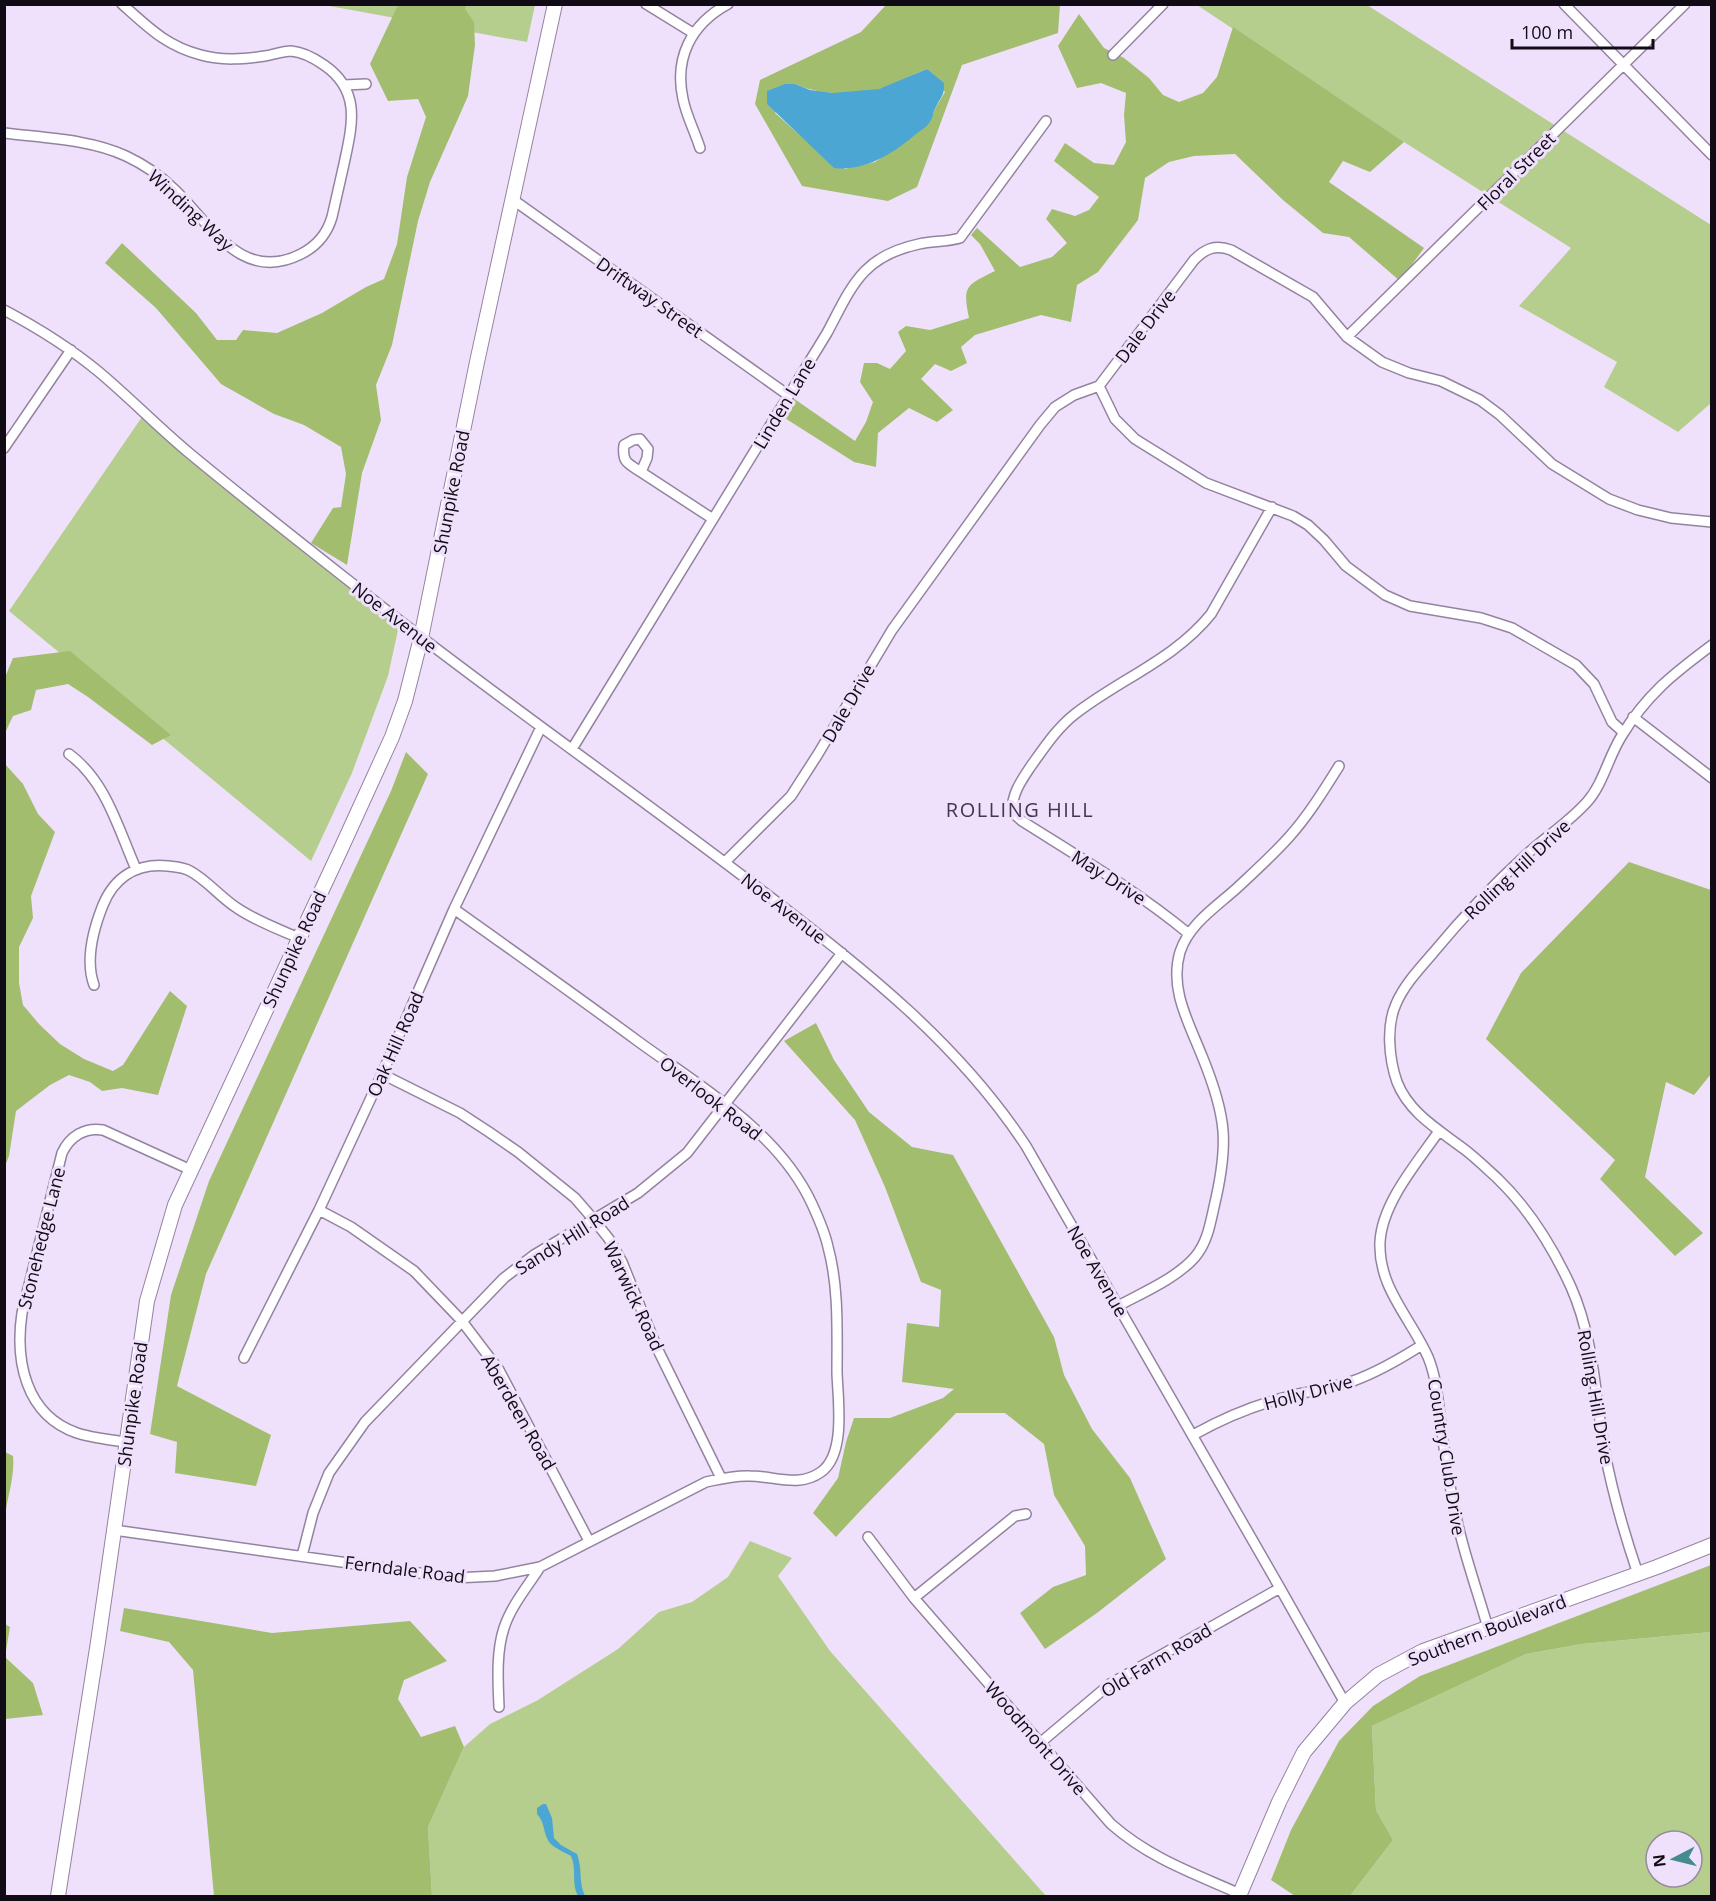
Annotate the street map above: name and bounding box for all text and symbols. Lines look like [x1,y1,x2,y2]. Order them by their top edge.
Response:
scale bar [1512,12,1653,50]
text: 100 m [1521,20,1573,44]
street label: Floral Street [1472,127,1560,215]
street label: Winding Way [143,164,240,257]
street label: Driftway Street [592,251,708,343]
street label: Dale Drive [1109,284,1181,368]
street label: Linden Lane [747,353,821,453]
street label: Shunpike Road [427,428,475,556]
street label: Noe Avenue [347,576,443,658]
street label: Dale Drive [816,660,880,746]
district label: ROLLING HILL [946,796,1094,823]
street label: Rolling Hill Drive [1459,814,1575,924]
street label: May Drive [1067,844,1151,910]
street label: Noe Avenue [736,867,832,949]
street label: Shunpike Road [257,887,331,1011]
street label: Oak Hill Road [361,988,429,1100]
street label: Overlook Road [655,1050,767,1146]
street label: Stonehedge Lane [12,1164,70,1312]
street label: Sandy Hill Road [510,1190,634,1280]
street label: Noe Avenue [1062,1221,1134,1321]
street label: Warwick Road [598,1237,670,1355]
street label: Rolling Hill Drive [1572,1328,1620,1466]
street label: Shunpike Road [111,1340,153,1468]
street label: Aberdeen Road [476,1350,562,1474]
street label: Holly Drive [1261,1369,1355,1415]
street label: Country Club Drive [1423,1377,1471,1537]
street label: Ferndale Road [343,1550,467,1588]
street label: Southern Boulevard [1404,1589,1570,1671]
street label: Old Farm Road [1096,1617,1216,1703]
street label: Woodmont Drive [980,1676,1092,1800]
north arrow [1644,1829,1704,1889]
text: N [1647,1853,1671,1869]

